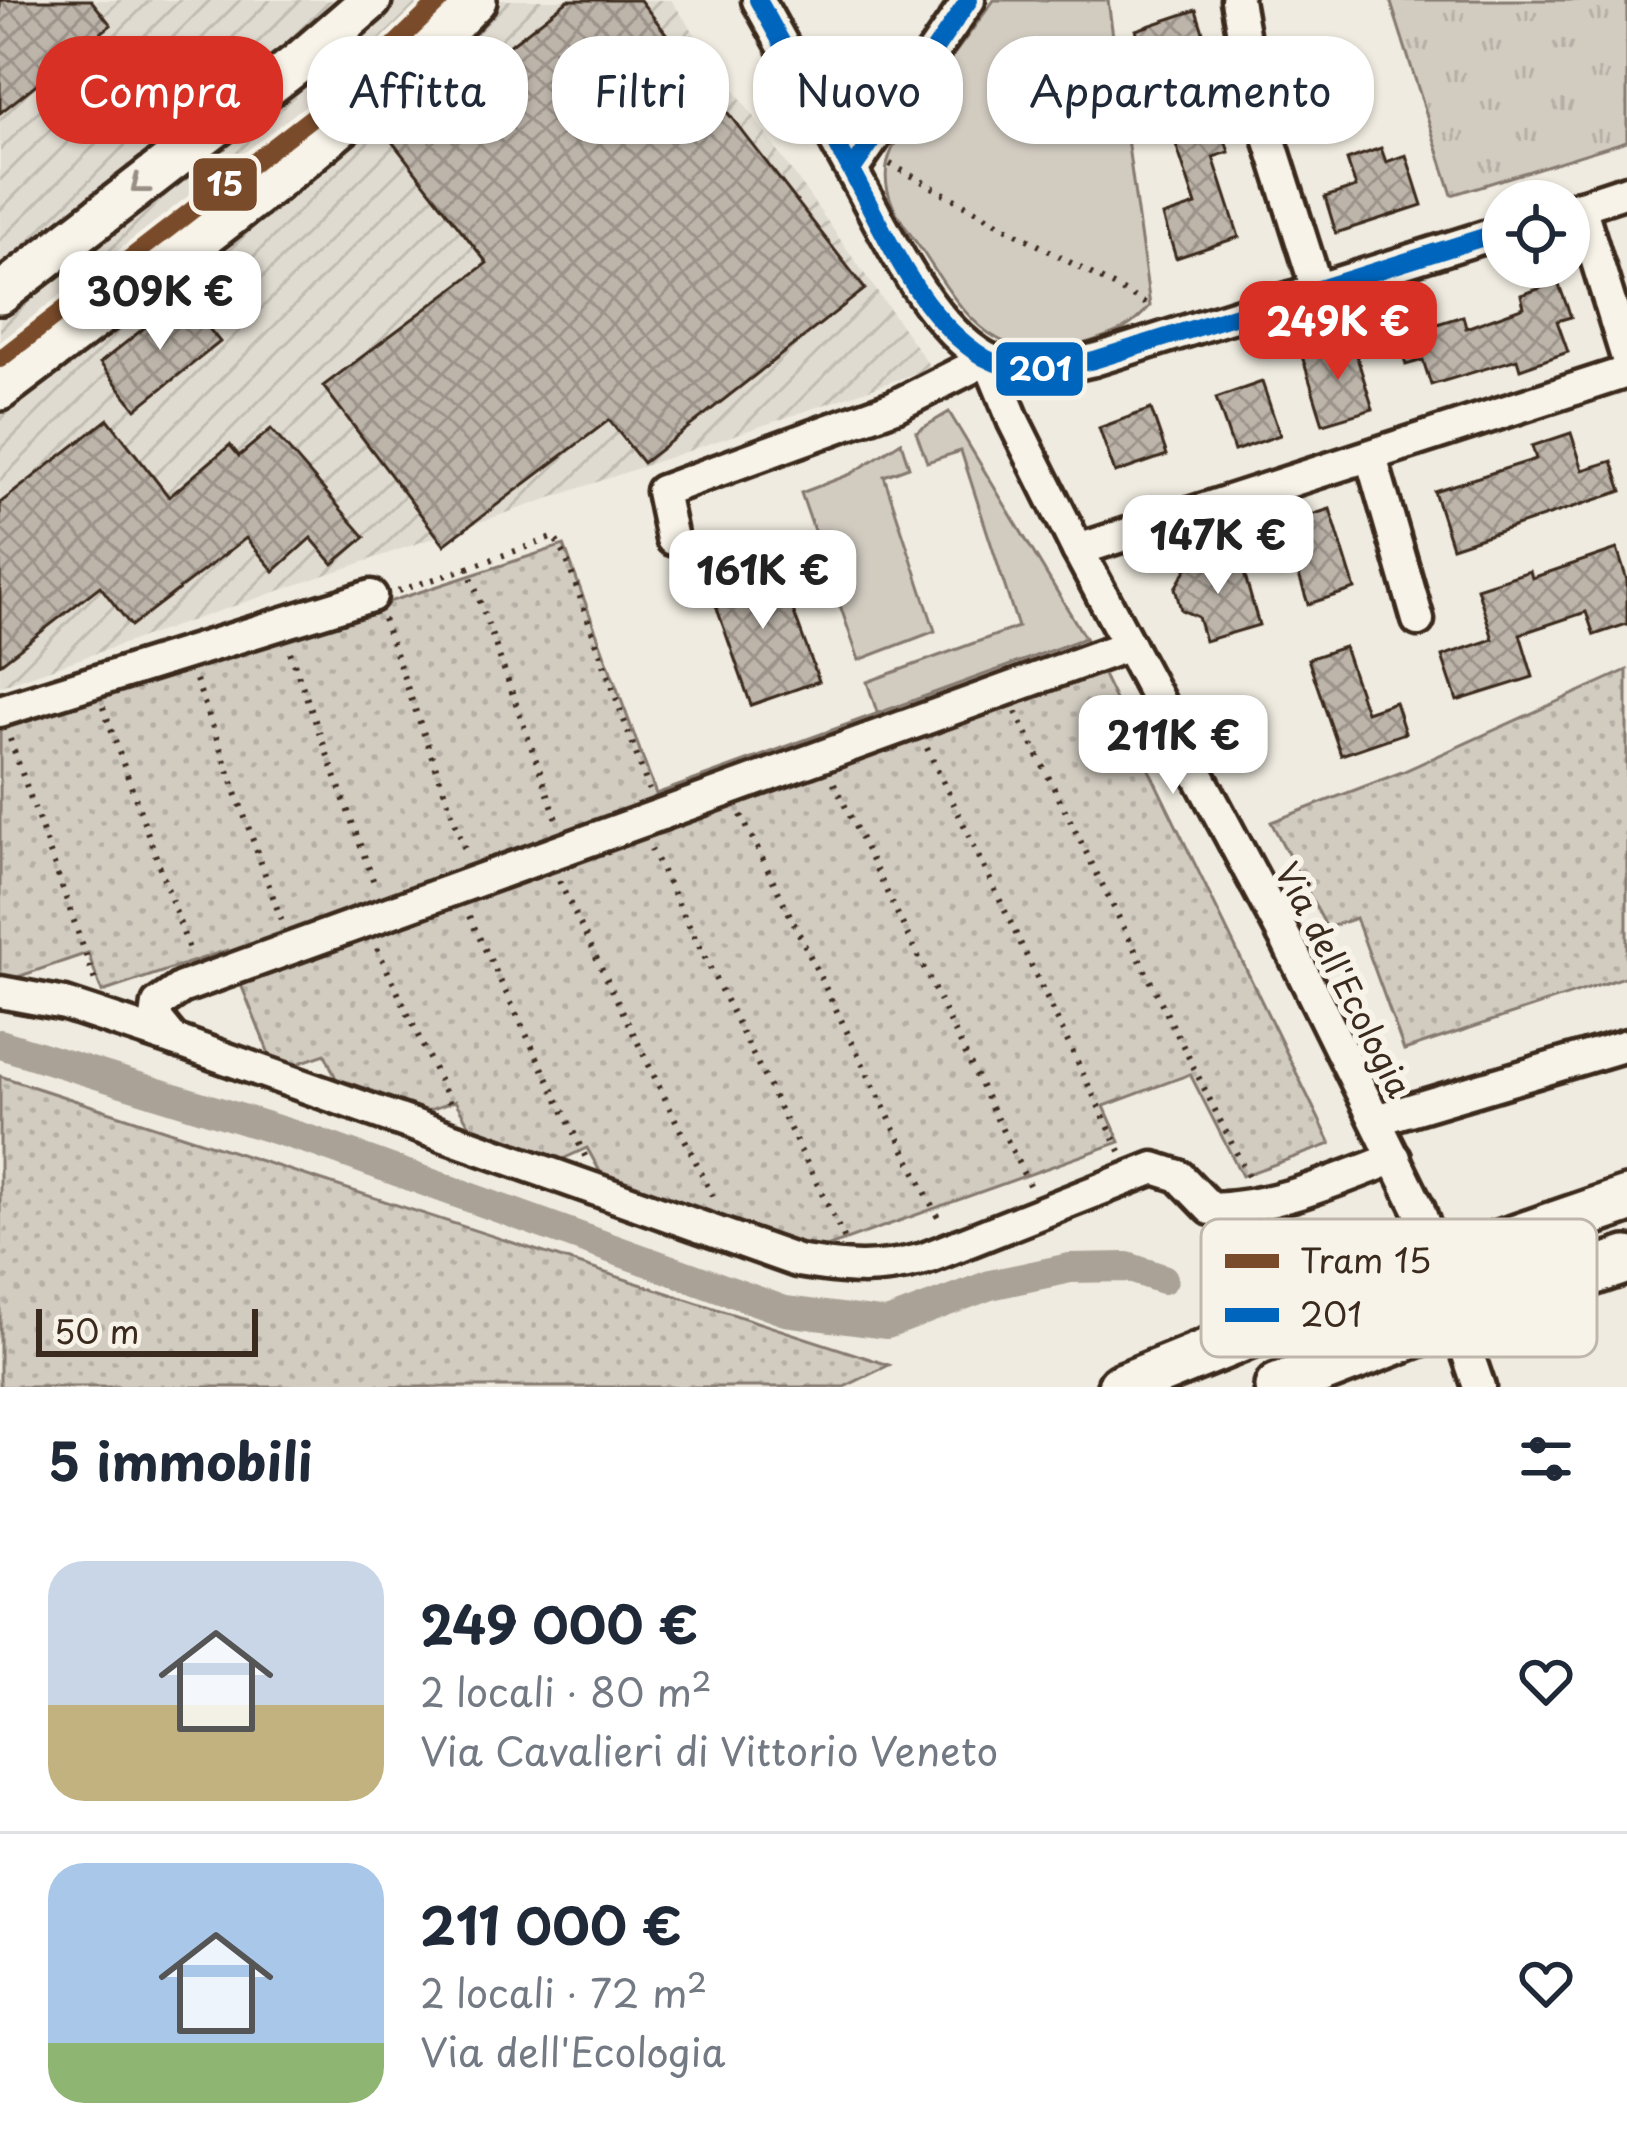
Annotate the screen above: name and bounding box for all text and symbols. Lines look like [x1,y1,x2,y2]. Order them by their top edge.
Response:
chip: Compra [36,36,283,144]
chip: Affitta [307,36,528,144]
chip: Filtri [552,36,729,144]
chip: Nuovo [753,36,963,144]
chip: Appartamento [987,36,1374,144]
line badge: 15 [191,156,259,213]
text: 15 [207,157,243,207]
one-way arrow [130,172,152,193]
map controls [1482,180,1590,288]
button: locate [1482,180,1590,288]
pin: 309K € [62,251,258,353]
text: 309K € [86,260,234,319]
pin: 249K € [1240,281,1436,383]
text: 249K € [1266,290,1410,349]
line badge: 201 [994,340,1085,398]
text: 201 [1008,342,1072,392]
pin: 147K € [1120,495,1316,597]
text: 147K € [1150,504,1286,563]
pin: 161K € [665,530,861,632]
text: 161K € [696,539,830,598]
pin: 211K € [1075,695,1271,797]
text: 211K € [1106,704,1240,763]
street label: Via dell'Ecologia [1264,853,1426,1106]
legend [1201,1219,1597,1357]
text: Tram 15 [1300,1234,1431,1284]
text: 201 [1300,1288,1362,1338]
scale bar [36,1303,258,1356]
text: 50 m [54,1305,140,1355]
text: 5 immobili [48,1421,312,1498]
icon: filters [1513,1426,1579,1492]
text: 249 000 € [420,1584,698,1661]
icon: home [144,1609,288,1753]
icon: heart [1513,1648,1579,1714]
text: 2 locali · 80 m² [420,1661,712,1720]
text: Via Cavalieri di Vittorio Veneto [420,1720,998,1779]
text: 211 000 € [420,1885,682,1962]
icon: home [144,1911,288,2055]
icon: heart [1513,1950,1579,2016]
text: 2 locali · 72 m² [420,1962,707,2021]
text: Via dell'Ecologia [420,2021,725,2080]

